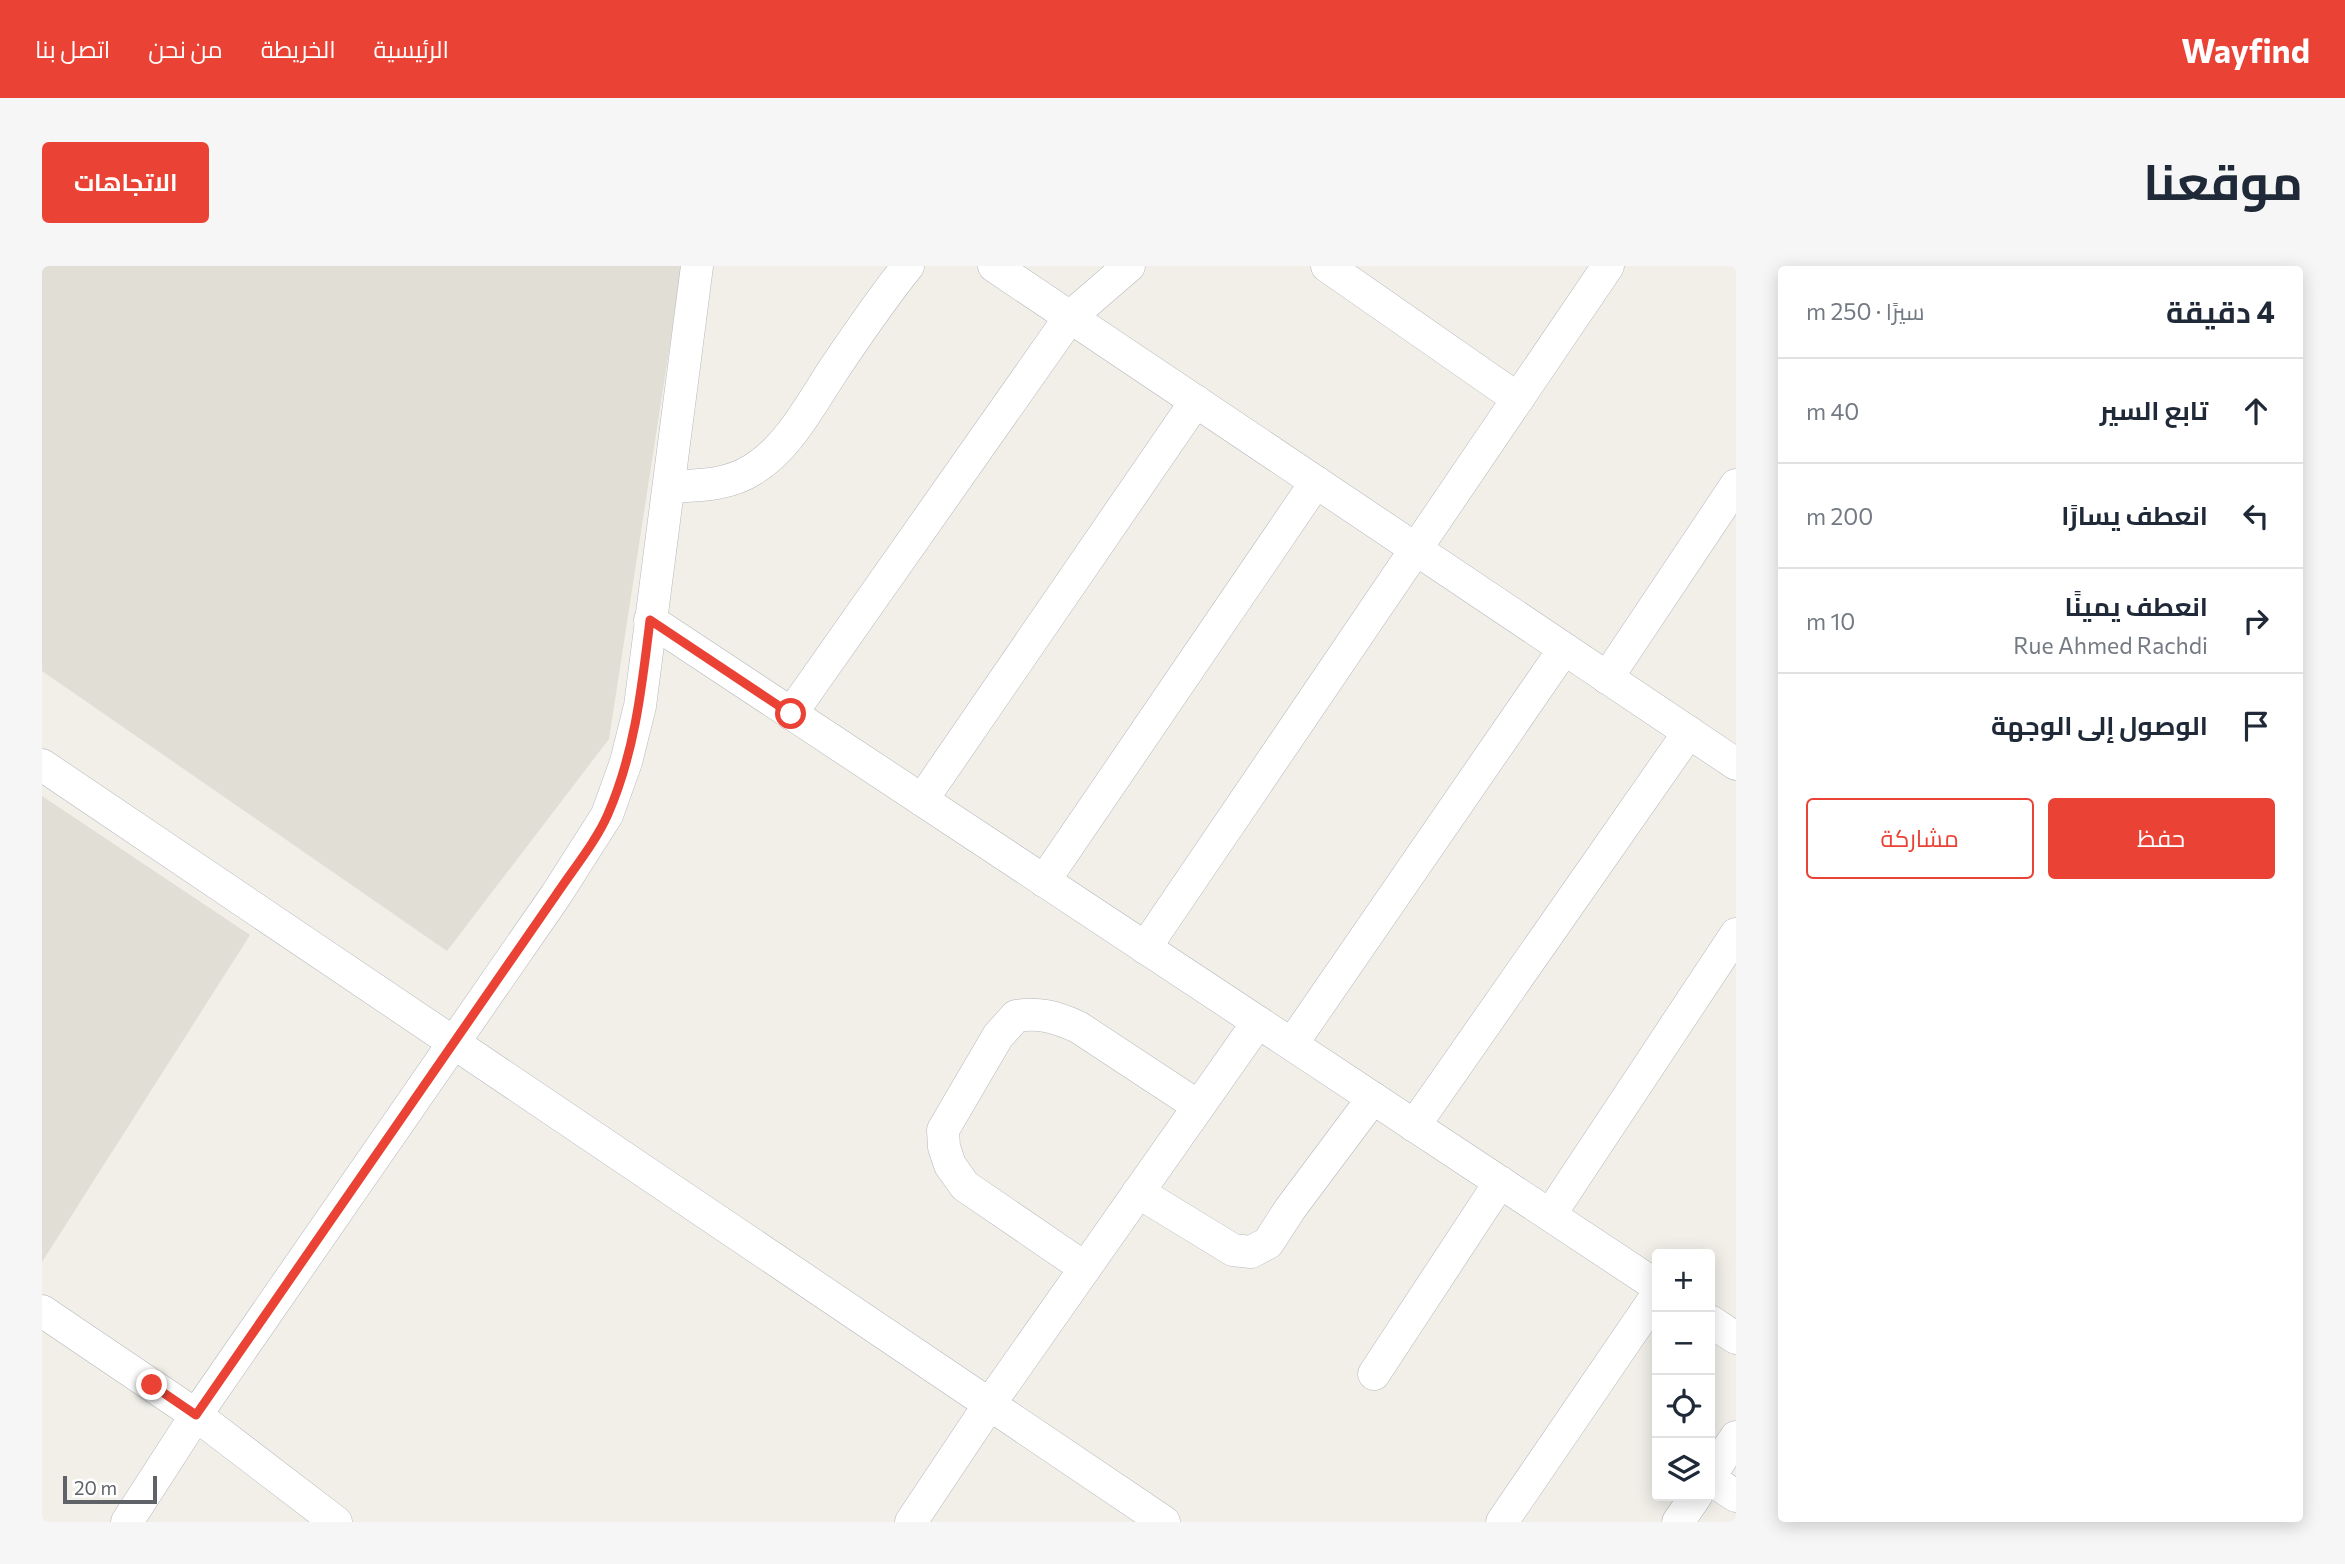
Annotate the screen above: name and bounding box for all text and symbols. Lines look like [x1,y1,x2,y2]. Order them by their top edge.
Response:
text: Wayfind [2181,29,2310,70]
text: اتصل بنا [35,34,110,63]
text: من نحن [148,34,223,63]
text: الخريطة [261,34,336,63]
text: الرئيسية [374,34,449,63]
button: الاتجاهات [42,142,209,223]
text: موقعنا [2143,150,2303,210]
text: 4 دقيقة [2166,292,2275,329]
text: سيرًا · 250 m [1806,297,1925,325]
icon: ahead [2237,392,2275,430]
text: تابع السير [2100,394,2208,425]
text: 40 m [1806,397,1859,425]
icon: left [2237,497,2275,535]
text: انعطف يسارًا [2061,499,2208,530]
text: 200 m [1806,502,1873,530]
text: انعطف يمينًا [2064,590,2208,621]
icon: right [2237,602,2275,640]
text: 10 m [1806,607,1855,635]
text: Rue Ahmed Rachdi [2013,631,2208,659]
route start [775,698,806,729]
icon: arrive [2237,707,2275,745]
text: الوصول إلى الوجهة [1991,709,2208,740]
button: مشاركة [1806,798,2034,879]
button: حفظ [2048,798,2275,879]
map controls [1652,1249,1715,1501]
button: + [1652,1249,1715,1312]
button: − [1652,1312,1715,1375]
route end [136,1369,167,1400]
button: locate [1652,1375,1715,1438]
button: layers [1652,1438,1715,1501]
scale bar [63,1473,158,1505]
text: 20 m [74,1476,117,1499]

